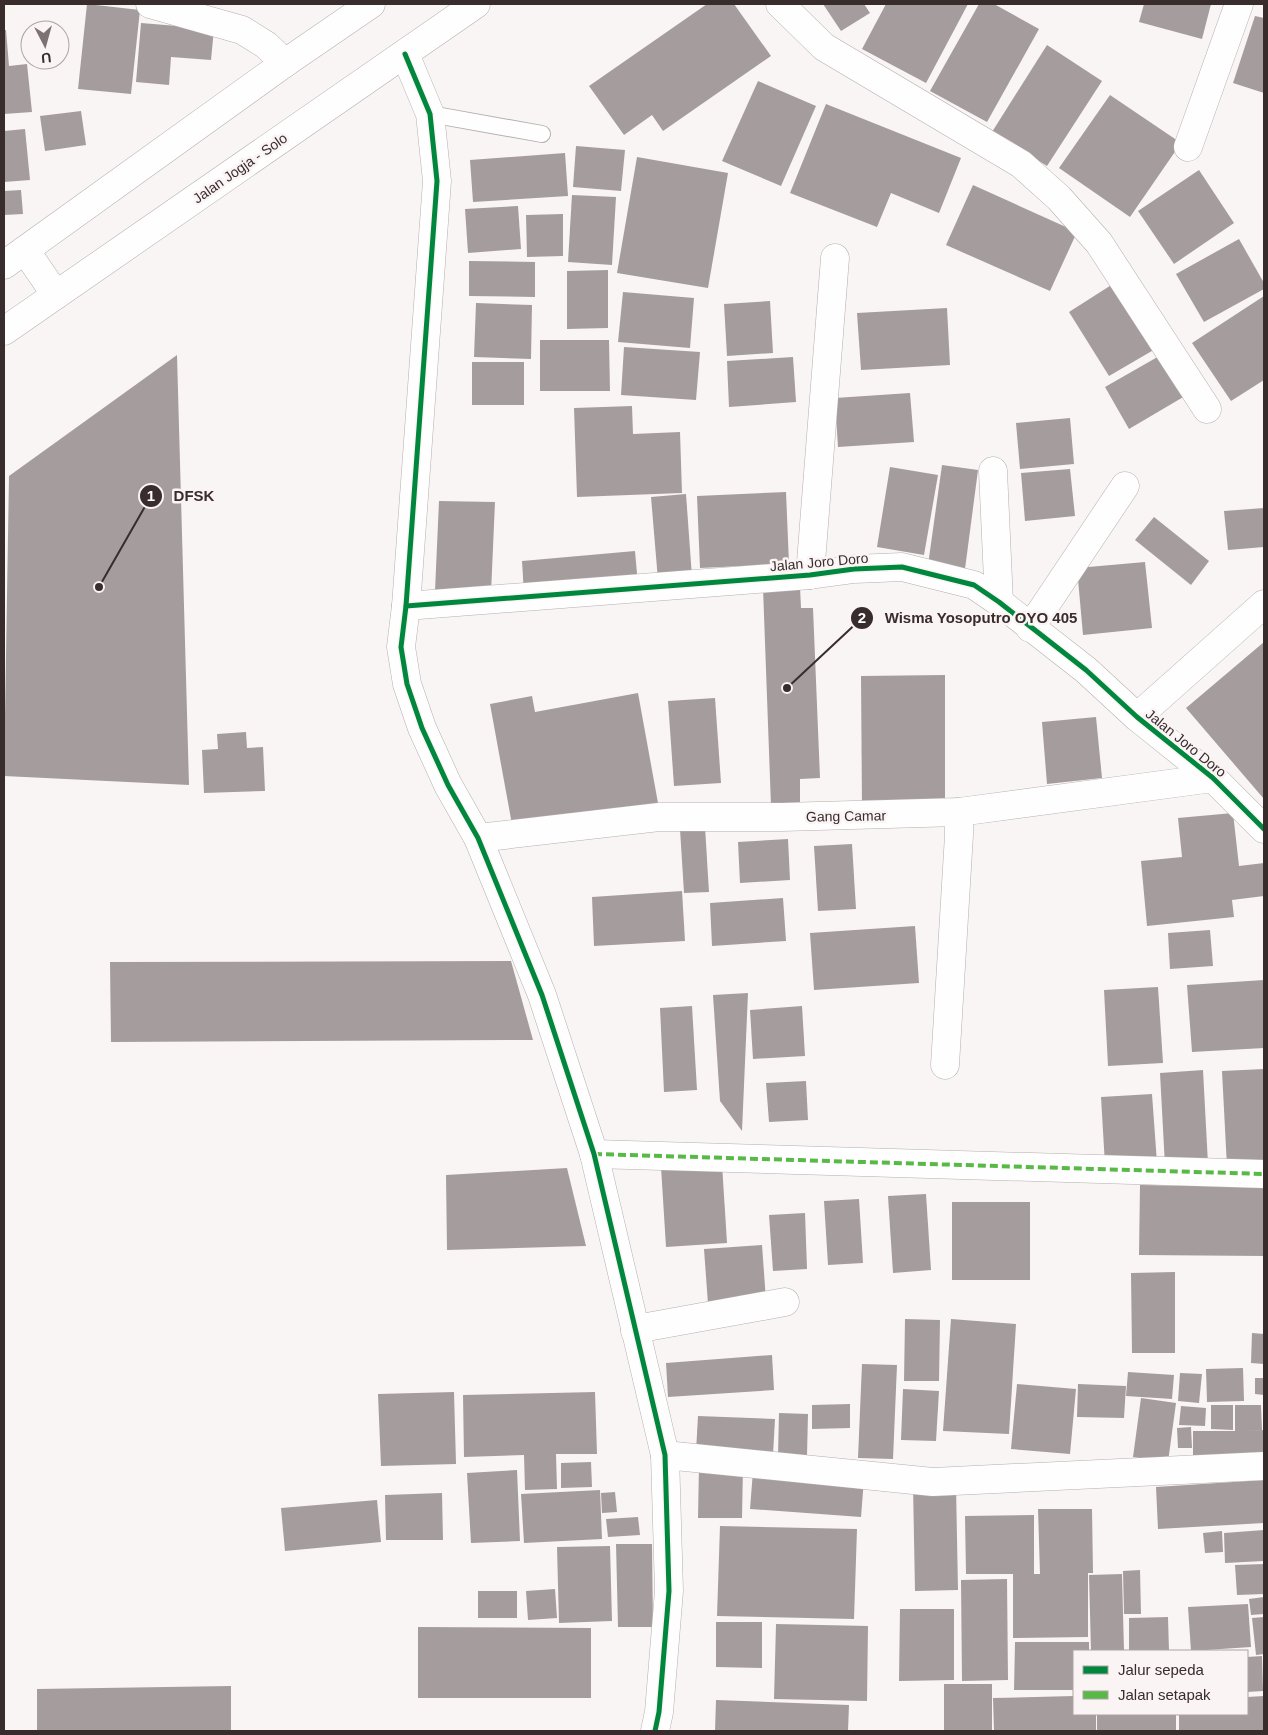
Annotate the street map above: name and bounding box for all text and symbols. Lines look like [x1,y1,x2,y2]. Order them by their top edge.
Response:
north arrow [20,20,70,70]
text: U [40,49,52,66]
street label: Jalan Jogja - Solo [190,129,290,206]
callout: DFSK [138,481,224,511]
text: 1 [147,487,155,504]
text: DFSK [174,487,215,504]
street label: Jalan Joro Doro [769,550,869,574]
callout: Wisma Yosoputro OYO 405 [849,603,1087,633]
text: 2 [858,609,866,626]
text: Wisma Yosoputro OYO 405 [885,609,1077,626]
street label: Jalan Joro Doro [1143,706,1230,780]
street label: Gang Camar [806,807,887,825]
legend [1073,1650,1248,1715]
text: Jalur sepeda [1118,1661,1205,1678]
text: Jalan setapak [1118,1686,1211,1703]

